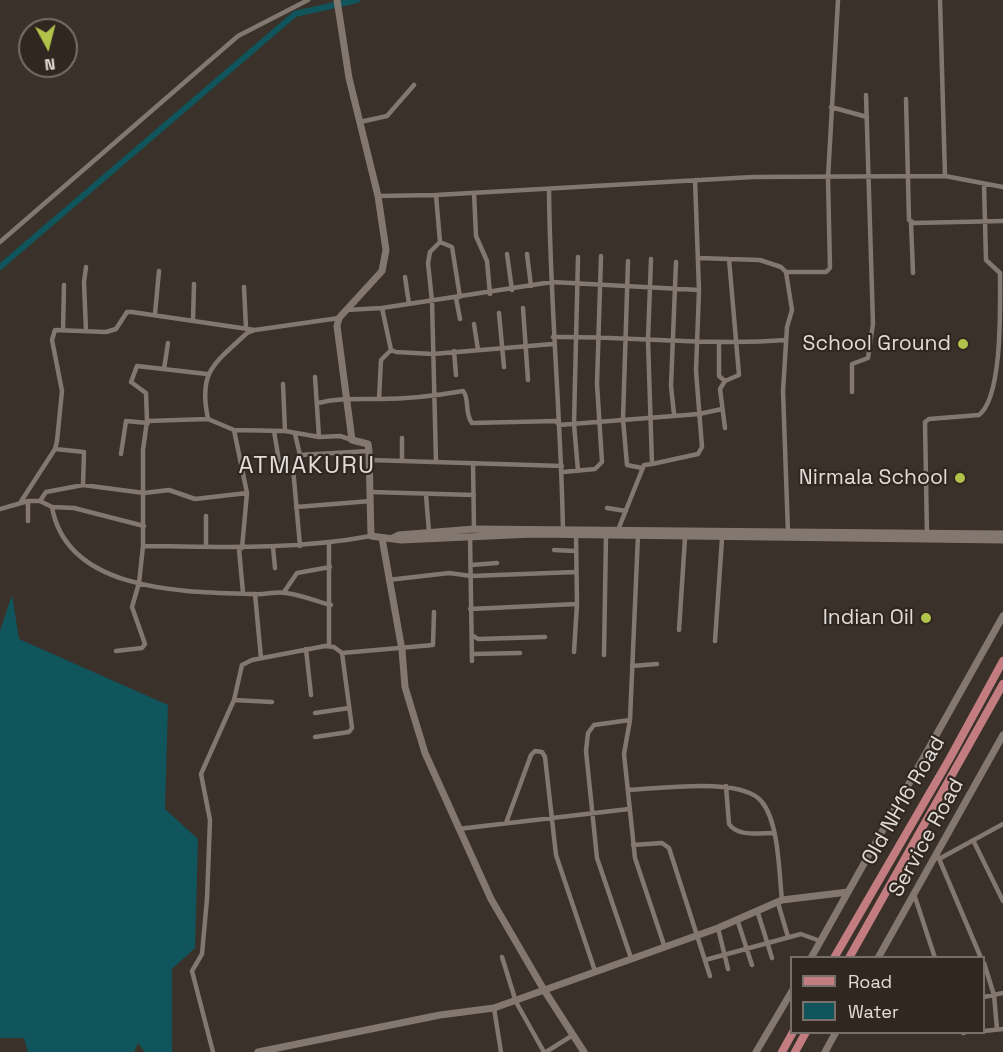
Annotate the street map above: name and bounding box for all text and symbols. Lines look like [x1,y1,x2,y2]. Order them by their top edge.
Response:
north arrow [18,18,78,78]
text: N [43,53,57,75]
place label: School Ground [803,331,951,357]
marker: School Ground [956,337,970,351]
district label: ATMAKURU [238,452,376,480]
place label: Nirmala School [799,465,948,491]
marker: Nirmala School [953,471,967,485]
place label: Indian Oil [823,605,914,631]
marker: Indian Oil [919,611,933,625]
street label: Old NH16 Road [857,732,951,870]
street label: Service Road [884,774,970,902]
legend [790,956,985,1034]
text: Road [848,970,892,993]
text: Water [848,1000,899,1023]

